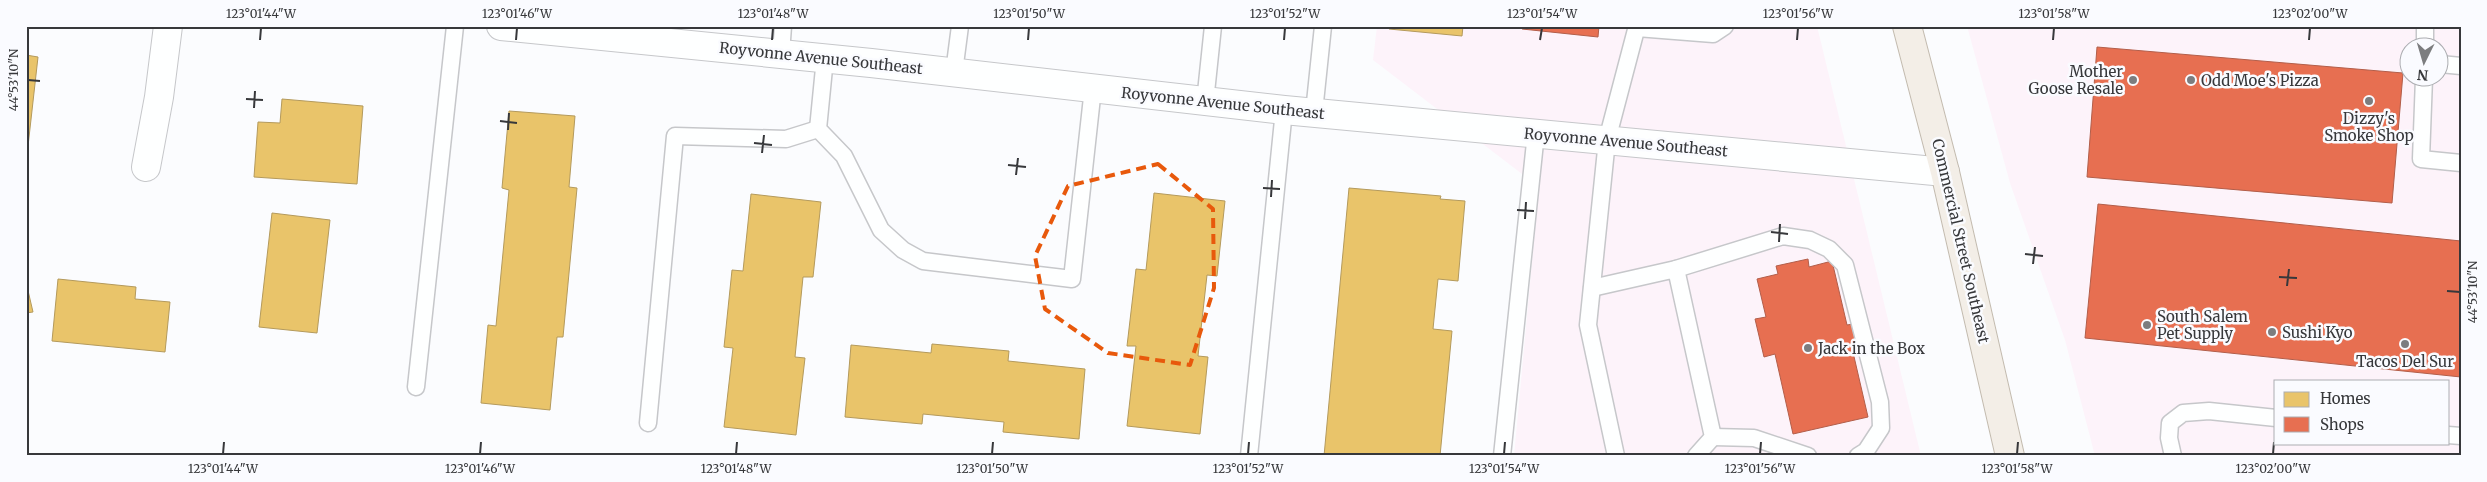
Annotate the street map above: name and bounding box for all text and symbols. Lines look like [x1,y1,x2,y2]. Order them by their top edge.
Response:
text: 123°01'44"W [226,6,297,21]
text: 123°01'46"W [482,6,553,21]
text: 123°01'48"W [738,6,809,21]
text: 123°01'50"W [993,6,1066,21]
text: 123°01'52"W [1250,6,1321,21]
text: 123°01'54"W [1507,6,1578,21]
text: 123°01'56"W [1763,6,1834,21]
text: 123°01'58"W [2018,6,2091,21]
text: 123°02'00"W [2273,6,2348,21]
street label: Royvonne Avenue Southeast [718,38,924,78]
north arrow [2400,38,2450,88]
text: 44°53'10"N [6,48,21,111]
place label: Mother Goose Resale [2029,62,2123,98]
text: N [2417,66,2429,84]
place label: Odd Moe's Pizza [2201,71,2319,90]
marker: Mother Goose Resale [2127,74,2139,86]
marker: Odd Moe's Pizza [2185,74,2197,86]
street label: Royvonne Avenue Southeast [1120,83,1326,123]
marker: Dizzy's Smoke Shop [2363,95,2375,107]
place label: Dizzy's Smoke Shop [2324,109,2414,145]
street label: Royvonne Avenue Southeast [1523,124,1729,160]
street label: Commercial Street Southeast [1928,137,1994,345]
text: 44°53'10"N [2465,260,2480,323]
place label: South Salem Pet Supply [2157,307,2248,343]
marker: South Salem Pet Supply [2141,319,2153,331]
place label: Sushi Kyo [2282,323,2353,342]
marker: Sushi Kyo [2266,326,2278,338]
marker: Tacos Del Sur [2399,338,2411,350]
place label: Jack in the Box [1817,339,1925,358]
marker: Jack in the Box [1802,342,1814,354]
place label: Tacos Del Sur [2356,352,2454,371]
legend [2274,380,2450,444]
text: Homes [2320,389,2371,408]
text: Shops [2320,415,2364,434]
text: 123°01'44"W [188,461,259,476]
text: 123°01'46"W [445,461,516,476]
text: 123°01'48"W [701,461,772,476]
text: 123°01'50"W [956,461,1029,476]
text: 123°01'52"W [1213,461,1284,476]
text: 123°01'54"W [1469,461,1540,476]
text: 123°01'56"W [1725,461,1796,476]
text: 123°01'58"W [1981,461,2054,476]
text: 123°02'00"W [2236,461,2311,476]

